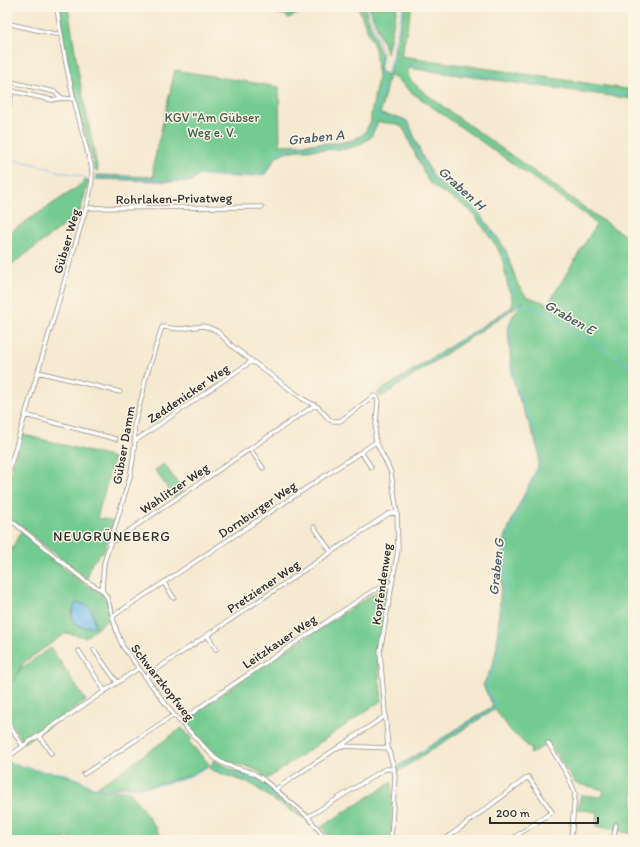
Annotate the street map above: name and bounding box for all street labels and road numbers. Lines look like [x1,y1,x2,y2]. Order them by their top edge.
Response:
street label: Rohrlaken-Privatweg [116,190,233,207]
street label: Gübser Weg [50,207,83,275]
street label: Zeddenicker Weg [144,360,232,426]
street label: Gübser Damm [109,404,138,485]
street label: Wahlitzer Weg [137,460,212,517]
street label: Dornburger Weg [215,478,299,541]
street label: Kopfendenweg [368,542,395,626]
street label: Pretziener Weg [224,556,303,616]
street label: Leitzkauer Weg [240,611,319,672]
street label: Schwarzkopfweg [128,641,198,724]

